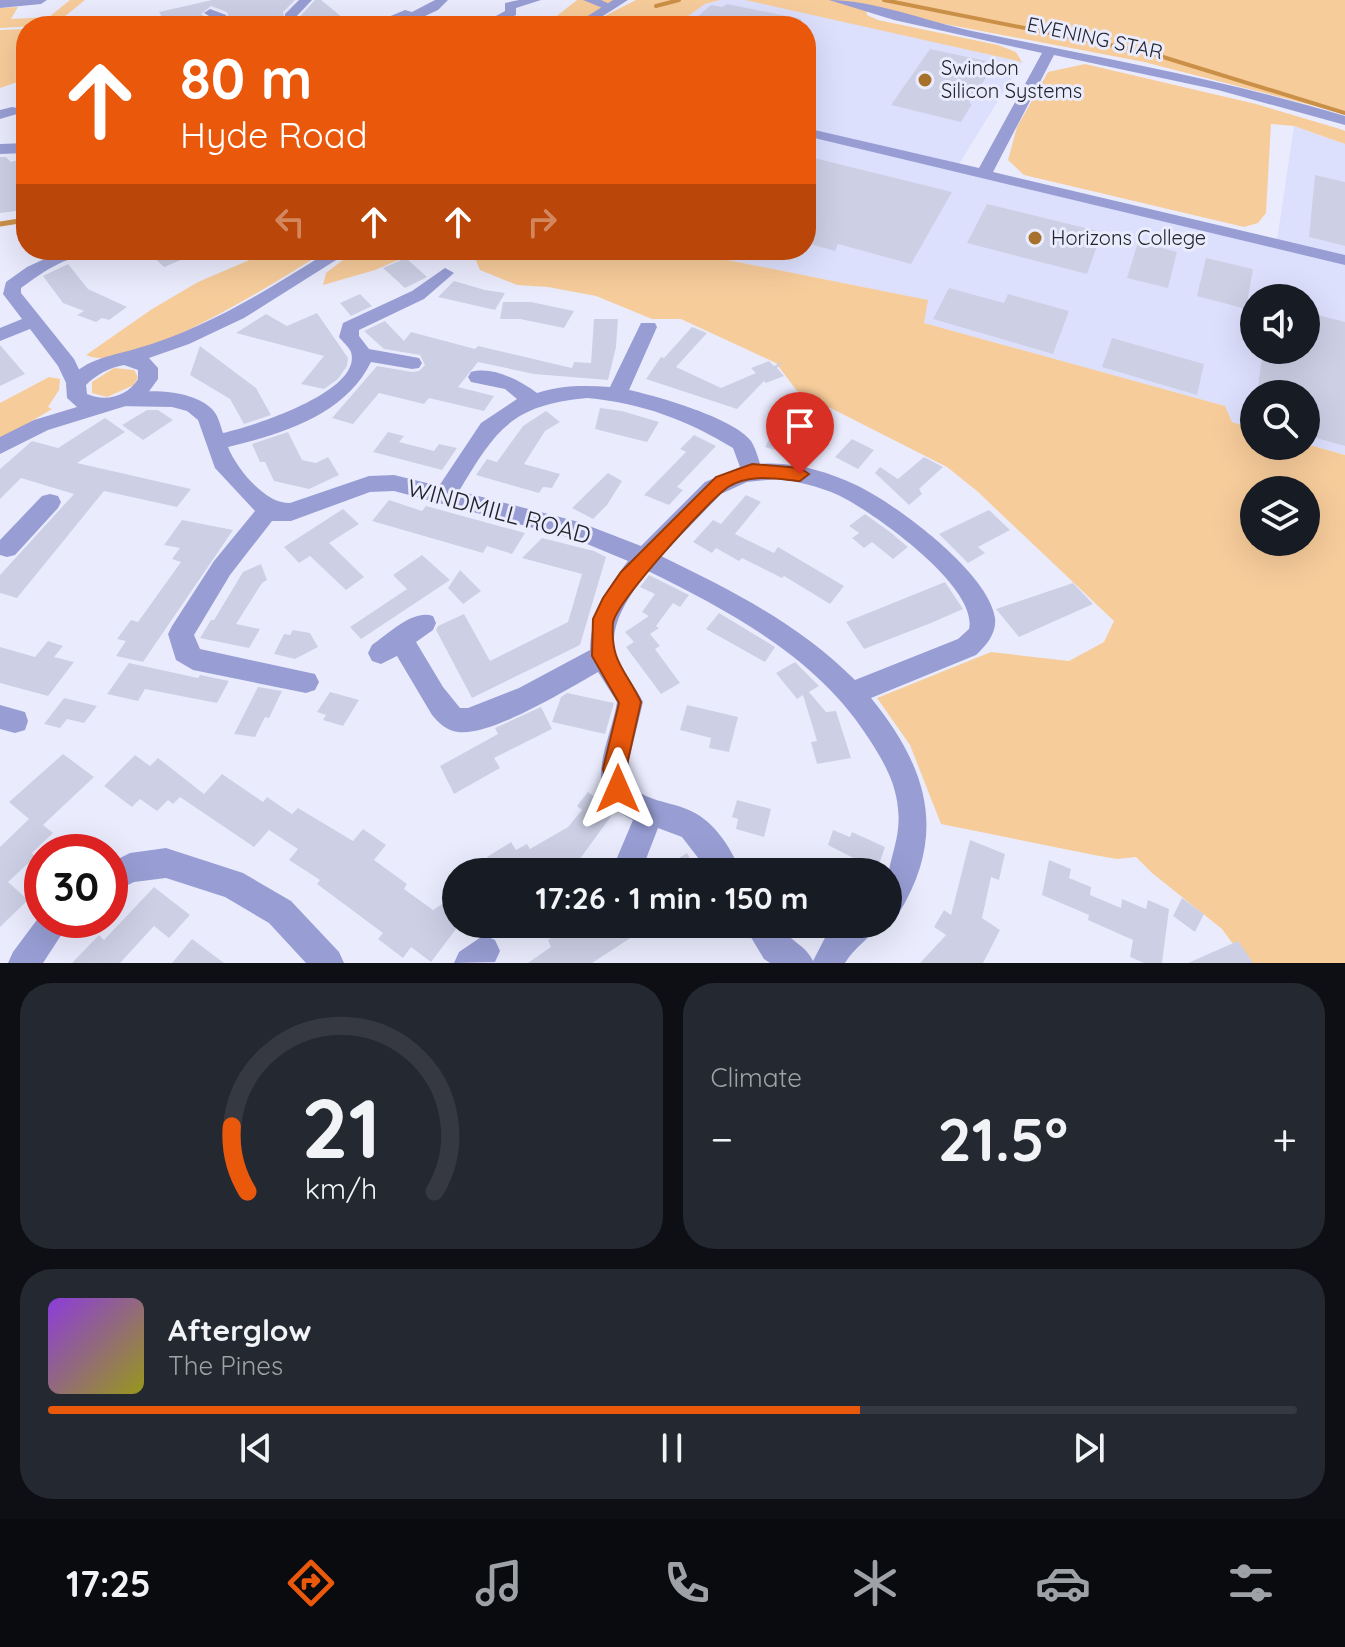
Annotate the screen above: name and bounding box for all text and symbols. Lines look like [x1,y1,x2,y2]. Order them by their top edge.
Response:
street label: EVENING STAR [1025,11,1165,64]
text: 80 m [180,43,312,113]
icon: ahead [48,48,152,152]
place label: Swindon Silicon Systems [941,55,1082,103]
marker: Swindon Silicon Systems [916,71,934,89]
text: Hyde Road [180,112,368,157]
icon: left [268,200,312,244]
icon: ahead [352,200,396,244]
icon: ahead [436,200,480,244]
icon: right [520,200,564,244]
place label: Horizons College [1051,225,1206,250]
marker: Horizons College [1026,229,1044,247]
map controls [1240,284,1320,556]
button: sound [1240,284,1320,364]
button: search [1240,380,1320,460]
pin [766,392,834,474]
icon: arrive [778,404,822,448]
street label: WINDMILL ROAD [404,472,594,550]
button: layers [1240,476,1320,556]
position arrow [576,747,660,831]
speed limit sign: 30 [24,834,128,938]
text: 17:26 · 1 min · 150 m [535,879,809,917]
text: Climate [711,1061,802,1094]
text: 21 [301,1075,381,1179]
text: 21.5° [938,1101,1068,1176]
text: − [711,1111,733,1166]
text: + [1272,1111,1297,1166]
text: km/h [305,1170,378,1206]
text: Afterglow [168,1311,311,1349]
text: The Pines [168,1349,283,1382]
icon: previous [234,1426,278,1470]
icon: pause [650,1426,694,1470]
icon: next [1067,1426,1111,1470]
icon: directions [283,1555,339,1611]
icon: music [471,1555,527,1611]
icon: phone [659,1555,715,1611]
icon: climate [847,1555,903,1611]
icon: car [1035,1555,1091,1611]
icon: filters [1223,1555,1279,1611]
text: 17:25 [66,1561,151,1606]

